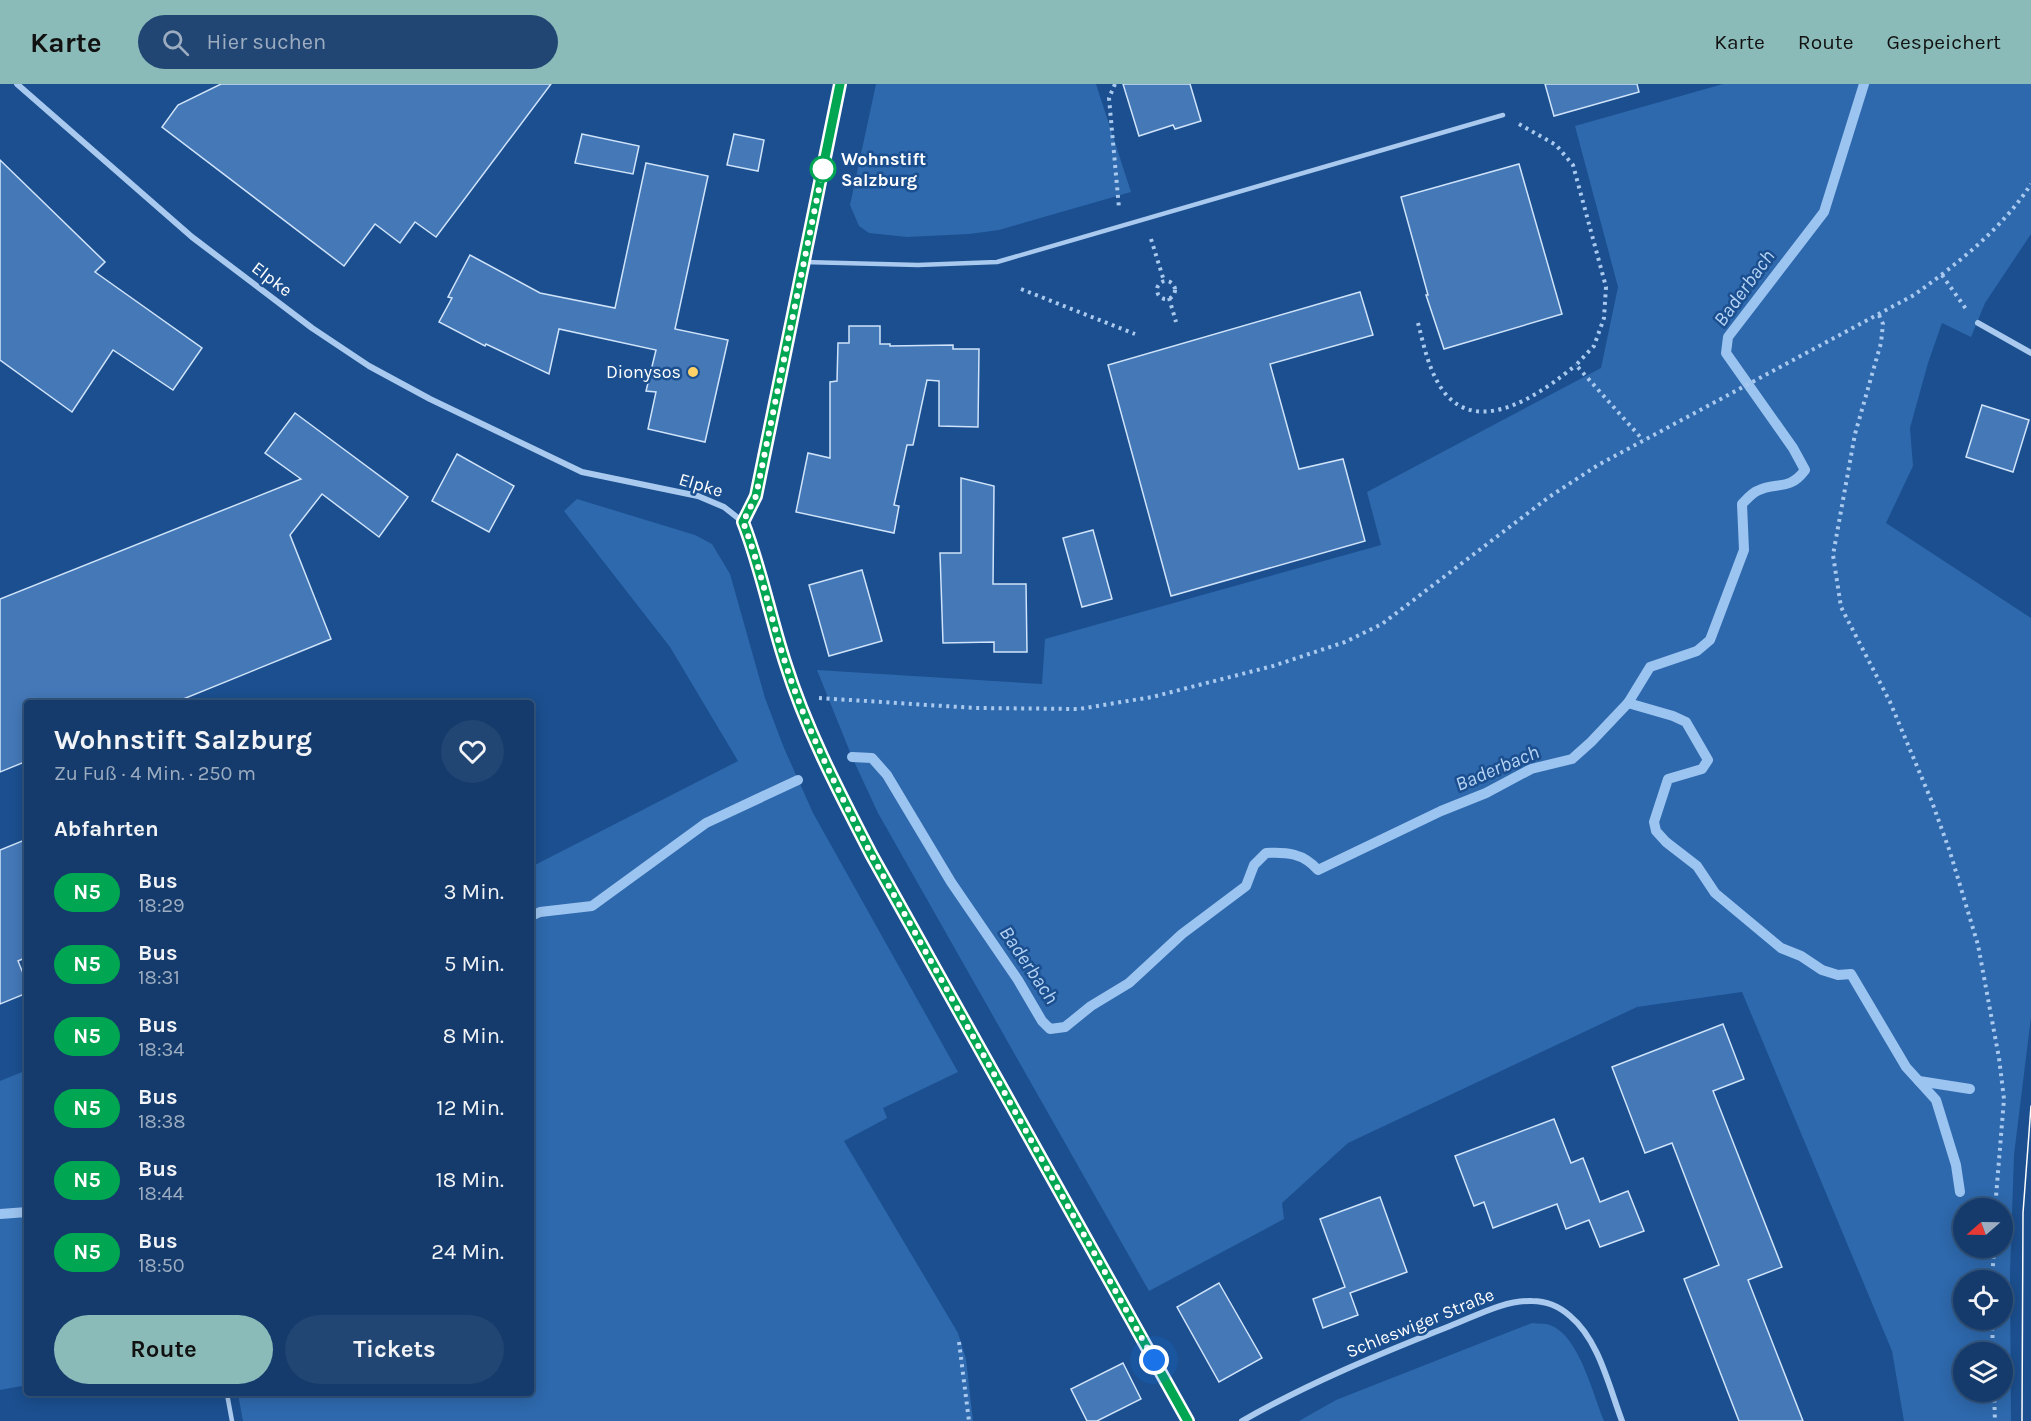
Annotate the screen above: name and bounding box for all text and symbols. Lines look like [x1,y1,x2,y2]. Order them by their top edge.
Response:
search box [138,15,558,69]
text: Karte [30,26,102,59]
icon: search [159,26,192,59]
text: Hier suchen [207,29,326,55]
text: Karte [1714,30,1765,54]
text: Route [1798,30,1854,54]
text: Gespeichert [1887,30,2001,54]
place label: Wohnstift Salzburg [841,148,926,191]
marker: Wohnstift Salzburg [810,156,836,182]
water label: Baderbach [1709,245,1779,331]
street label: Elpke [247,257,297,301]
place label: Dionysos [606,361,681,383]
marker: Dionysos [686,365,700,379]
street label: Elpke [676,468,726,502]
button: heart [441,720,504,783]
text: Wohnstift Salzburg [54,723,312,756]
water label: Baderbach [1452,740,1542,796]
text: Zu Fuß · 4 Min. · 250 m [54,762,256,785]
text: Abfahrten [54,816,159,842]
text: Bus [138,868,178,894]
text: 3 Min. [443,879,504,905]
text: N5 [73,880,101,904]
text: 18:29 [138,894,185,917]
water label: Baderbach [995,922,1063,1008]
text: Bus [138,940,178,966]
text: 5 Min. [444,951,504,977]
text: N5 [73,952,101,976]
text: 18:31 [138,966,180,989]
text: Bus [138,1012,178,1038]
text: 8 Min. [443,1023,504,1049]
text: N5 [73,1024,101,1048]
text: 18:34 [138,1038,185,1061]
text: Bus [138,1084,178,1110]
text: 12 Min. [436,1095,504,1121]
text: N5 [73,1096,101,1120]
text: 18:38 [138,1110,186,1133]
text: Bus [138,1156,178,1182]
text: 18 Min. [436,1167,504,1193]
text: N5 [73,1168,101,1192]
text: 18:44 [138,1182,184,1205]
north arrow [1953,1198,2013,1258]
map controls [1953,1198,2013,1402]
text: Bus [138,1228,178,1254]
text: 24 Min. [431,1239,504,1265]
text: N5 [73,1240,101,1264]
text: 18:50 [138,1254,185,1277]
button: locate [1953,1270,2013,1330]
street label: Schleswiger Straße [1343,1283,1497,1363]
button: Route [54,1315,273,1384]
button: Tickets [285,1315,504,1384]
button: layers [1953,1342,2013,1402]
your location [1139,1345,1169,1375]

